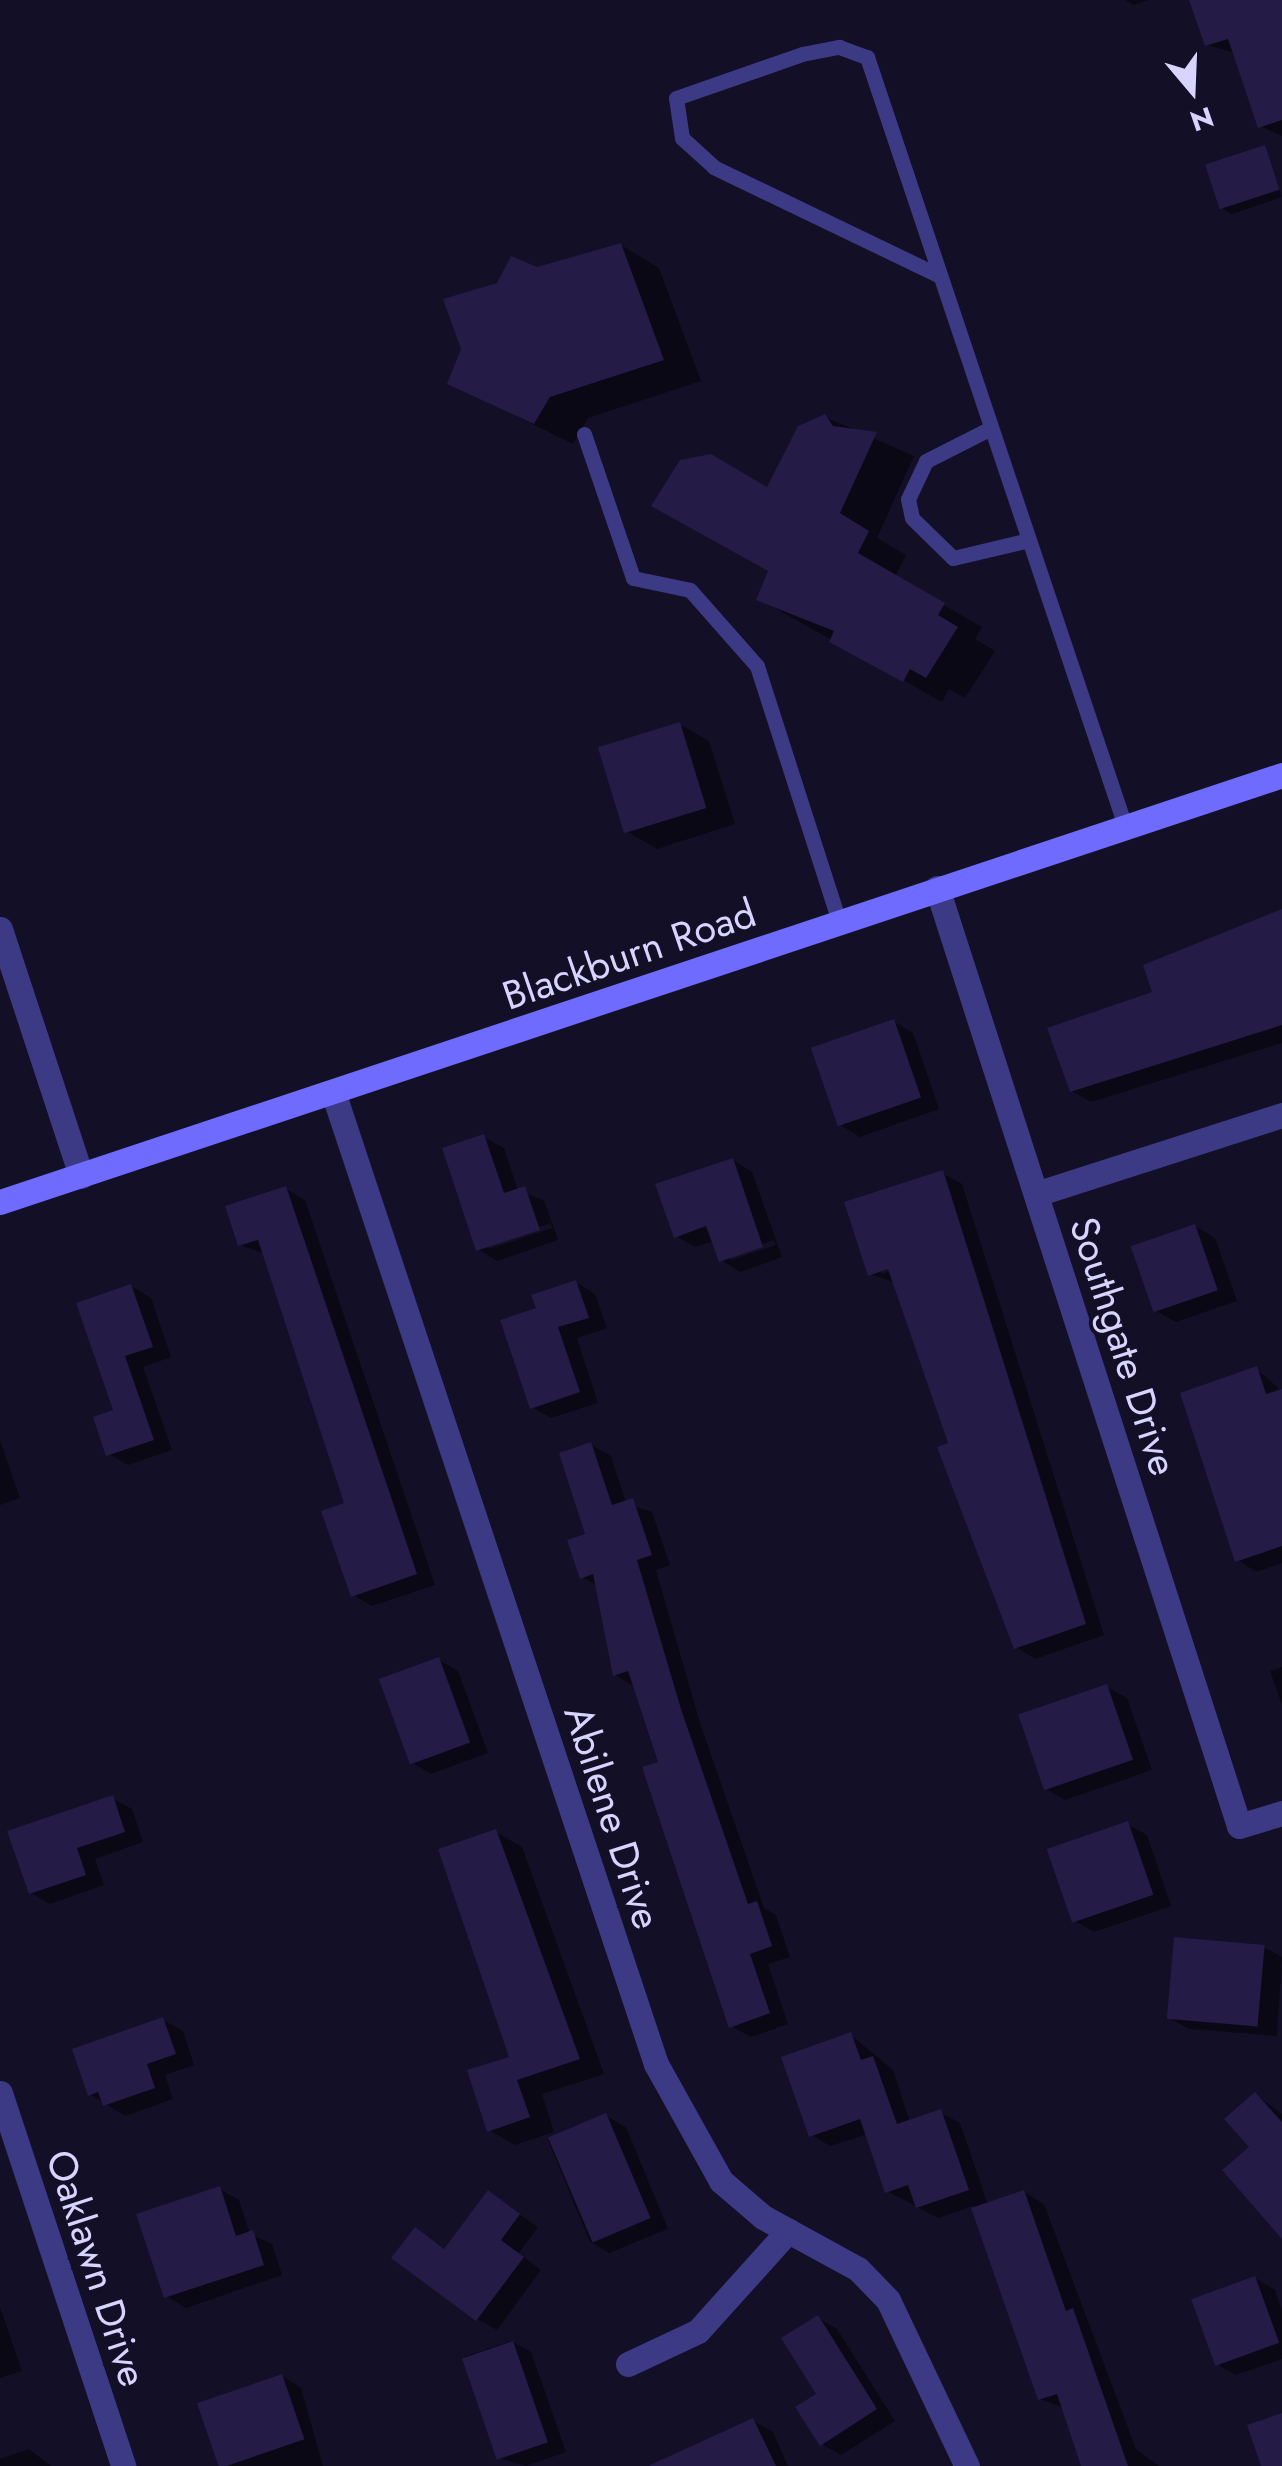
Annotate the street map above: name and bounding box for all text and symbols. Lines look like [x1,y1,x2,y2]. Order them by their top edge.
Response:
north arrow [1142,40,1242,140]
text: N [1185,96,1219,142]
street label: Blackburn Road [496,888,762,1020]
street label: Southgate Drive [1060,1211,1188,1481]
street label: Abilene Drive [554,1699,672,1935]
street label: Oaklawn Drive [36,2144,158,2392]

